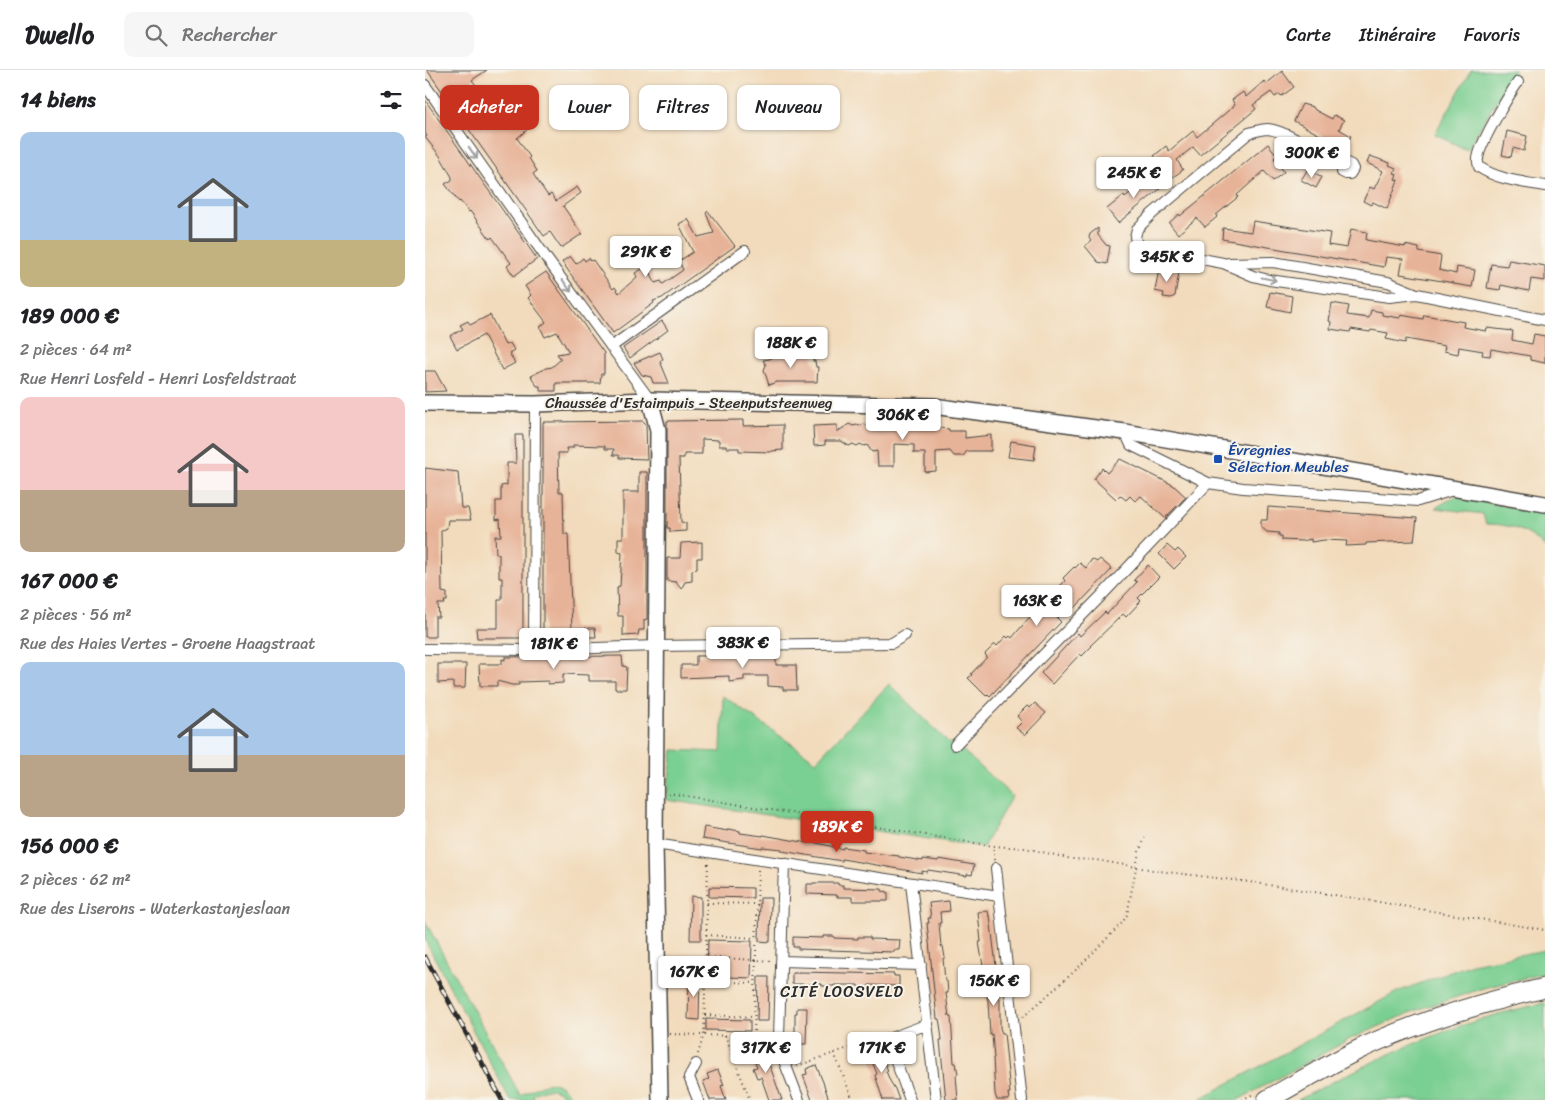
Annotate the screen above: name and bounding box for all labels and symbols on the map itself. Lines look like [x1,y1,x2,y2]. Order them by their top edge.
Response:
pin: 300K € [1271,136,1353,179]
one-way arrow [468,146,478,160]
pin: 245K € [1093,156,1175,199]
pin: 291K € [605,236,687,278]
pin: 345K € [1126,240,1208,283]
one-way arrow [1261,275,1277,285]
one-way arrow [562,279,572,293]
pin: 188K € [750,326,832,369]
street label: Chaussée d'Estaimpuis - Steenputsteenweg [545,390,833,416]
pin: 306K € [862,398,944,441]
place label: Évregnies Sélection Meubles [1228,437,1349,480]
marker: Évregnies Sélection Meubles [1212,453,1224,465]
pin: 163K € [996,584,1078,627]
pin: 383K € [702,626,784,669]
pin: 181K € [513,628,595,670]
pin: 189K € [796,810,878,853]
pin: 167K € [653,956,735,998]
pin: 156K € [953,964,1035,1007]
district label: CITÉ LOOSVELD [780,977,904,1006]
pin: 317K € [725,1032,807,1074]
pin: 171K € [841,1032,923,1074]

